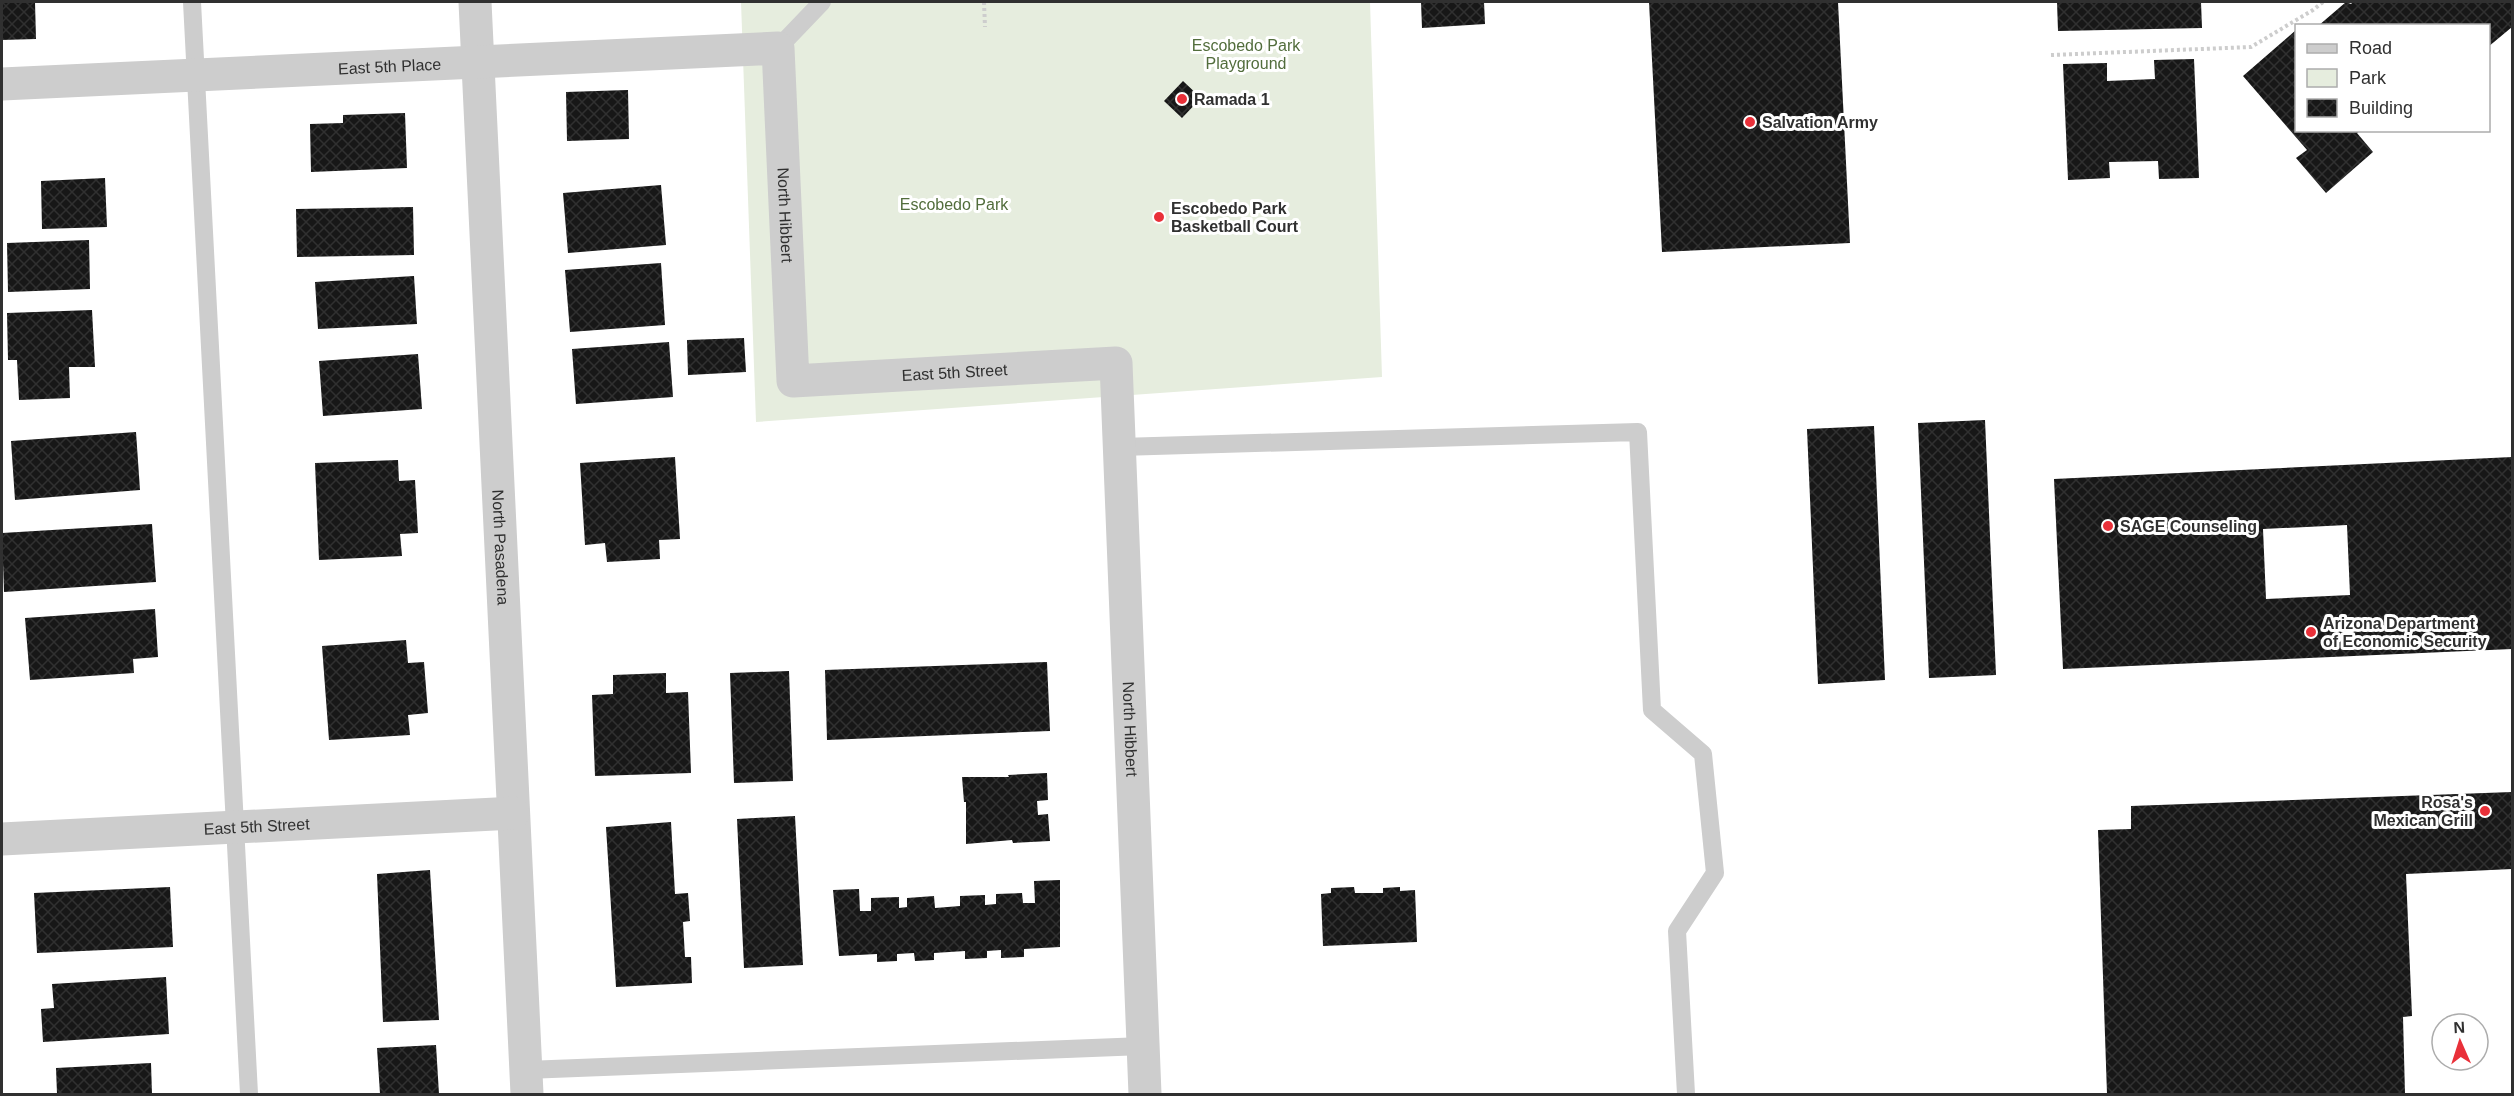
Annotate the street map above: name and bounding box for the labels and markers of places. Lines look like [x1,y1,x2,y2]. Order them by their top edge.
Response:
place label: Ramada 1 [1194,91,1270,108]
marker: Ramada 1 [1175,92,1189,106]
place label: Salvation Army [1762,114,1878,131]
marker: Salvation Army [1743,115,1757,129]
place label: Escobedo Park Basketball Court [1171,200,1299,235]
marker: Escobedo Park Basketball Court [1152,210,1166,224]
place label: SAGE Counseling [2120,518,2257,535]
marker: SAGE Counseling [2101,519,2115,533]
place label: Arizona Department of Economic Security [2323,615,2487,650]
marker: Arizona Department of Economic Security [2304,625,2318,639]
place label: Rosa's Mexican Grill [2373,794,2473,829]
marker: Rosa's Mexican Grill [2478,804,2492,818]

